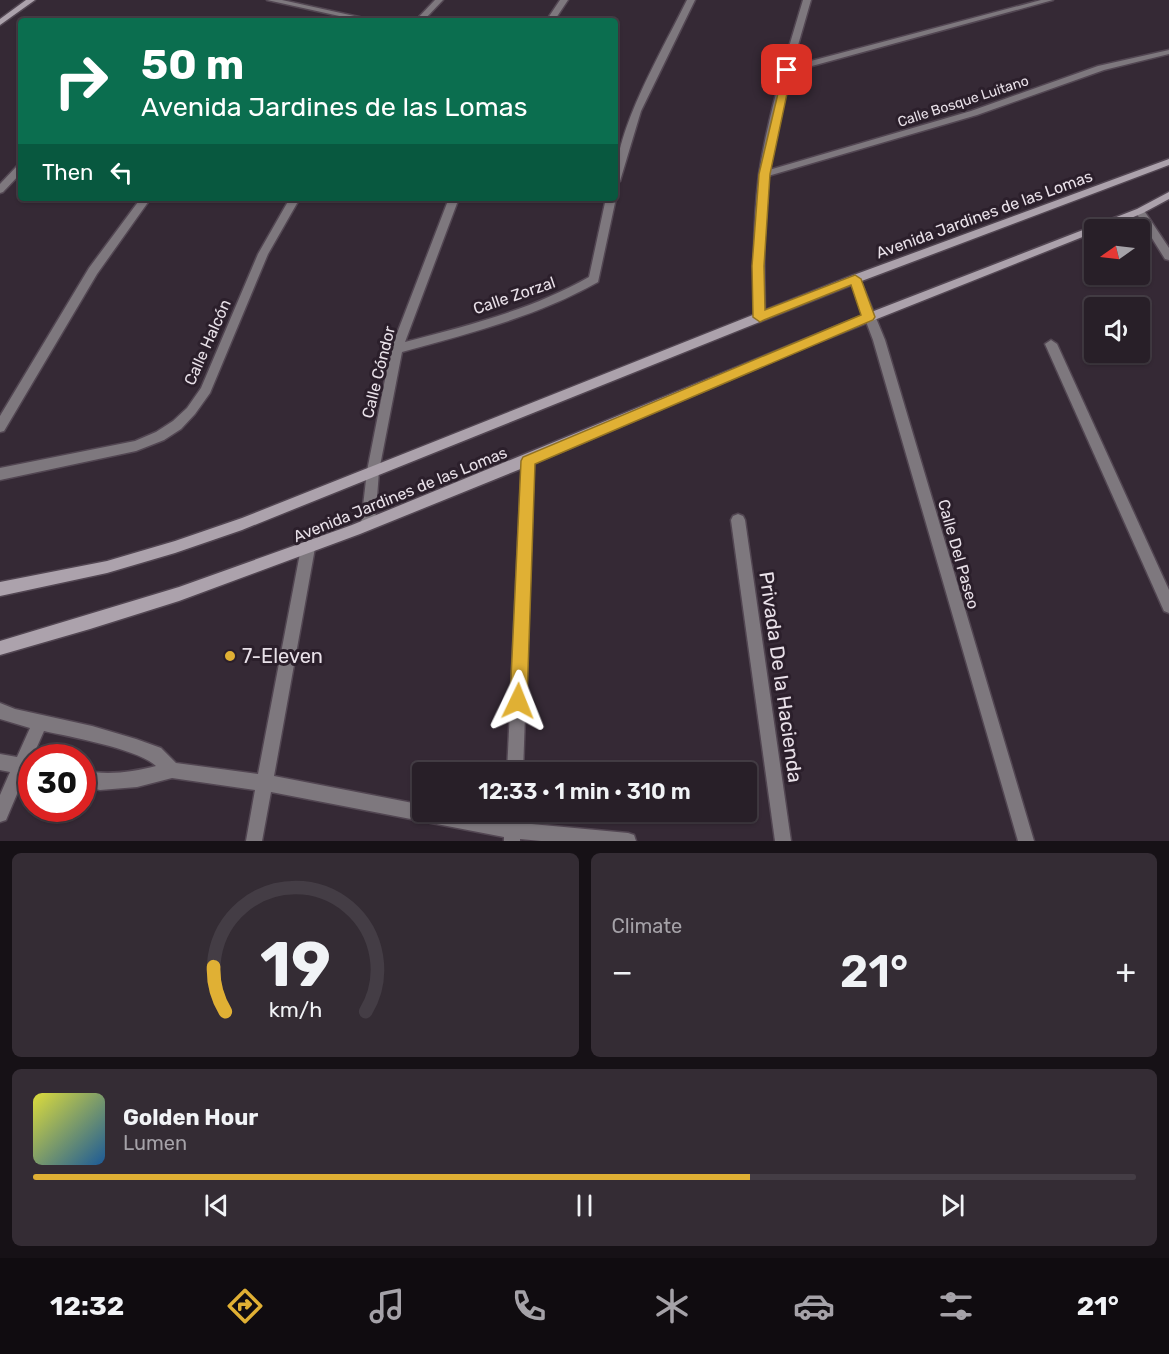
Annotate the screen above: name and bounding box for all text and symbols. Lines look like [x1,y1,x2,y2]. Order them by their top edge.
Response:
text: 50 m [141,40,244,90]
icon: right [42,42,120,120]
pin [761,44,812,95]
icon: arrive [770,53,803,86]
street label: Calle Bosque Luitano [895,72,1031,131]
text: Avenida Jardines de las Lomas [141,91,527,123]
icon: left [105,156,138,189]
text: Then [42,159,93,186]
street label: Avenida Jardines de las Lomas [873,166,1095,263]
north arrow [1084,219,1150,285]
map controls [1084,219,1150,363]
street label: Calle Zorzal [471,273,558,318]
street label: Calle Halcón [180,296,235,388]
button: sound [1084,297,1150,363]
street label: Calle Cóndor [358,324,399,420]
street label: Avenida Jardines de las Lomas [290,443,510,546]
street label: Calle Del Paseo [934,497,983,611]
street label: Privada De la Hacienda [754,570,808,784]
place label: 7-Eleven [242,644,323,668]
marker: 7-Eleven [223,649,237,663]
position arrow [486,669,550,733]
speed limit sign: 30 [18,744,96,822]
text: 12:33 · 1 min · 310 m [478,778,691,805]
text: Climate [612,914,682,938]
text: 19 [260,928,331,1002]
text: 21° [840,945,908,998]
text: − [612,952,633,991]
text: + [1115,952,1136,991]
text: km/h [268,997,322,1022]
text: Golden Hour [123,1104,258,1131]
text: Lumen [123,1131,187,1155]
icon: previous [200,1189,233,1222]
icon: pause [568,1189,601,1222]
icon: next [936,1189,969,1222]
icon: directions [224,1285,266,1327]
icon: music [366,1285,408,1327]
icon: phone [508,1285,550,1327]
icon: climate [651,1285,693,1327]
icon: car [793,1285,835,1327]
icon: filters [935,1285,977,1327]
text: 12:32 [50,1290,124,1322]
text: 21° [1077,1290,1119,1322]

